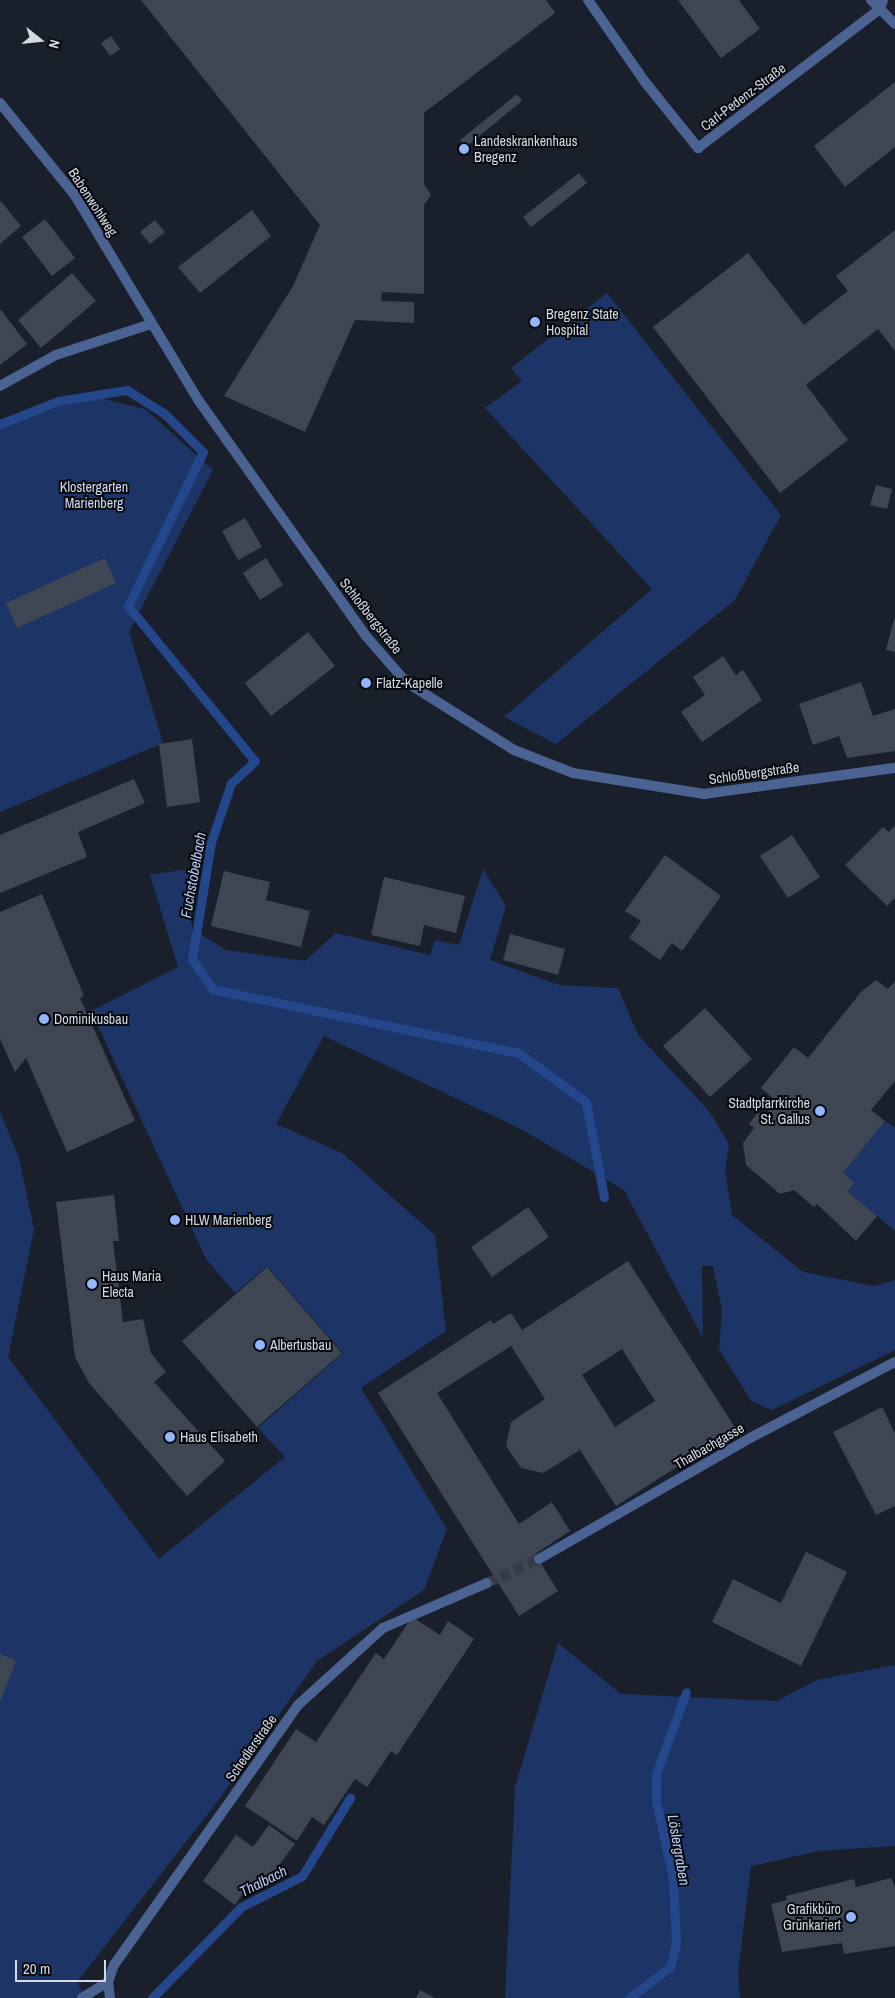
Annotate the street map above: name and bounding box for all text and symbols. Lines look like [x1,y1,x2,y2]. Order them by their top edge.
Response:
north arrow [15,15,65,65]
text: N [45,38,64,51]
street label: Carl-Pedenz-Straße [697,60,789,134]
place label: Landeskrankenhaus Bregenz [474,133,577,166]
marker: Landeskrankenhaus Bregenz [458,143,470,155]
street label: Babenwohlweg [65,165,121,239]
place label: Bregenz State Hospital [546,306,619,338]
marker: Bregenz State Hospital [528,315,542,329]
park label: Klostergarten Marienberg [60,479,128,512]
street label: Schloßbergstraße [336,575,406,657]
place label: Flatz-Kapelle [376,675,443,691]
marker: Flatz-Kapelle [360,677,372,689]
street label: Schloßbergstraße [708,758,800,788]
water label: Fuchstobelbach [177,831,209,919]
place label: Dominikusbau [54,1011,128,1027]
marker: Dominikusbau [38,1013,50,1025]
place label: Stadtpfarrkirche St. Gallus [728,1095,810,1128]
marker: Stadtpfarrkirche St. Gallus [814,1105,826,1117]
place label: HLW Marienberg [185,1212,272,1228]
marker: HLW Marienberg [169,1214,181,1226]
place label: Haus Maria Electa [102,1268,161,1300]
marker: Haus Maria Electa [86,1278,98,1290]
place label: Albertusbau [270,1337,331,1353]
marker: Albertusbau [254,1339,266,1351]
street label: Thalbachgasse [671,1419,747,1473]
place label: Haus Elisabeth [180,1429,258,1445]
marker: Haus Elisabeth [164,1431,176,1443]
street label: Schedlerstraße [222,1711,280,1785]
water label: Löslergraben [664,1813,694,1887]
water label: Thalbach [236,1861,290,1901]
place label: Grafikbüro Grünkariert [783,1901,841,1934]
marker: Grafikbüro Grünkariert [845,1911,857,1923]
scale bar [18,1950,109,1982]
text: 20 m [23,1958,50,1979]

